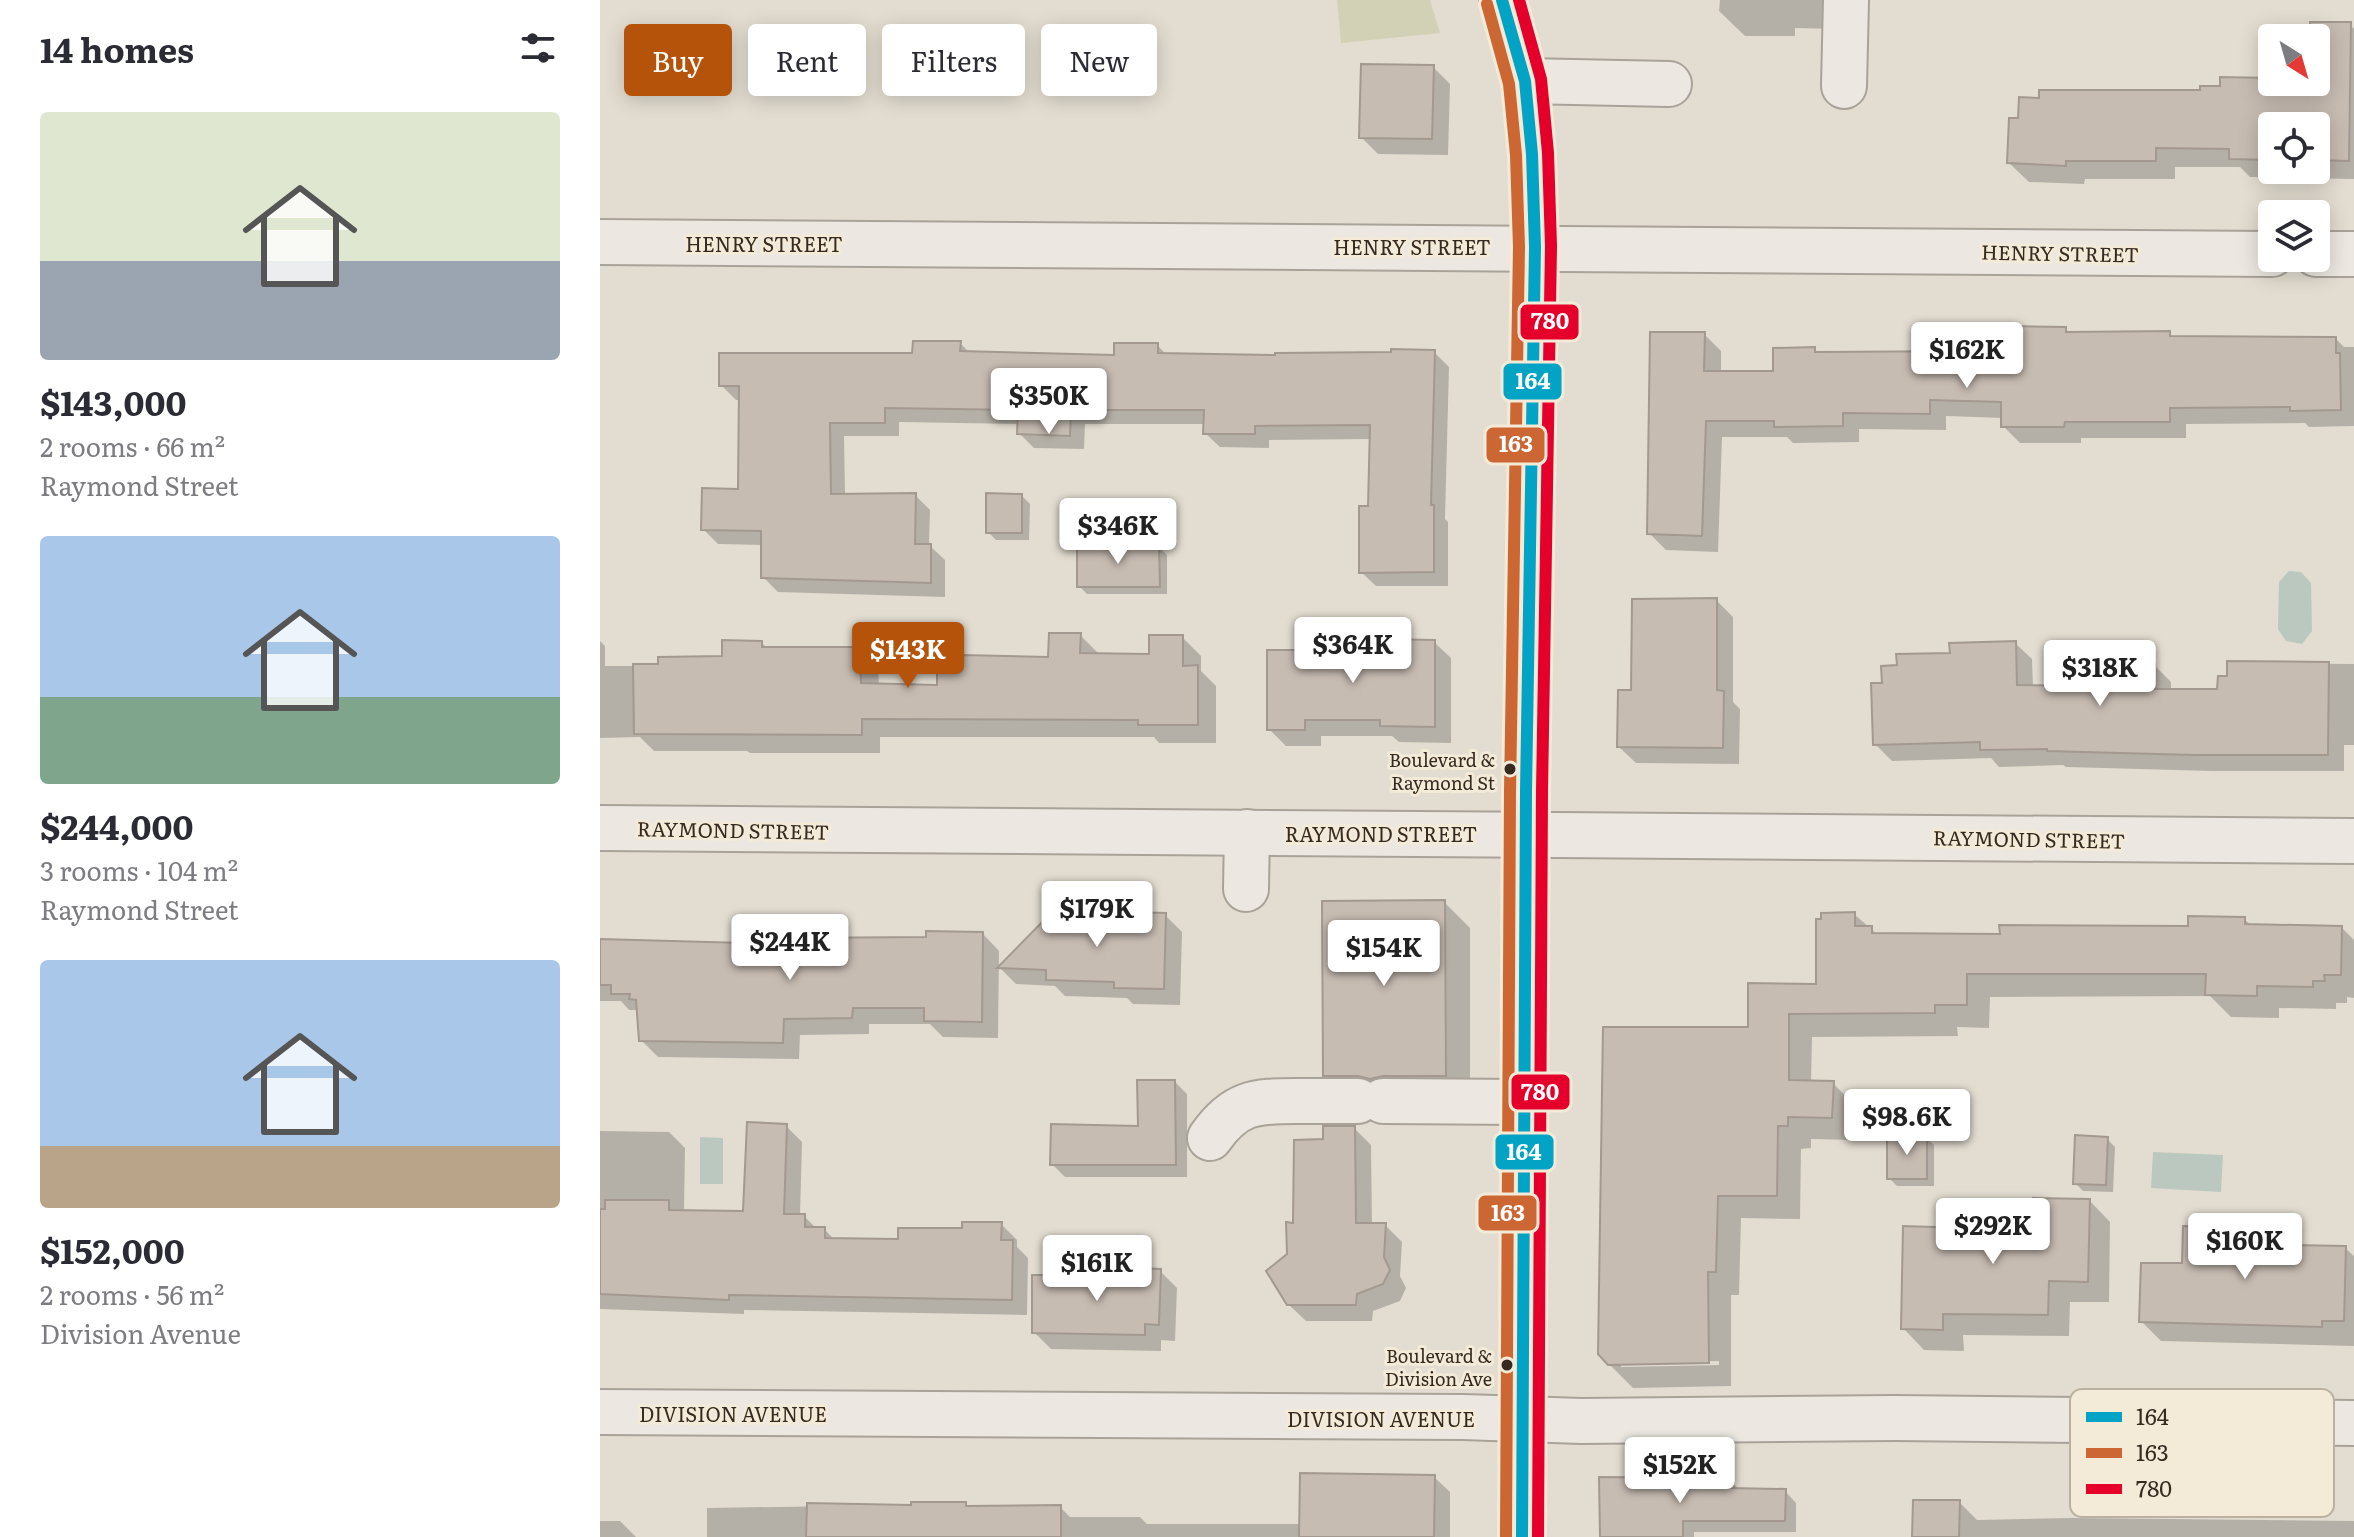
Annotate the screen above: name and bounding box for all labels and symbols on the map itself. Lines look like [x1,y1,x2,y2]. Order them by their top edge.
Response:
north arrow [2258,24,2330,96]
street label: HENRY STREET [685,228,843,258]
street label: HENRY STREET [1333,231,1491,261]
street label: HENRY STREET [1981,236,2139,268]
line badge: 780 [1519,303,1580,341]
text: 780 [1531,303,1569,336]
pin: $162K [1911,322,2023,390]
line badge: 164 [1502,362,1563,401]
text: 164 [1515,363,1551,396]
pin: $350K [993,368,1105,436]
line badge: 163 [1485,426,1546,464]
text: 163 [1499,426,1533,459]
pin: $346K [1062,498,1174,566]
pin: $364K [1297,617,1409,685]
pin: $143K [852,622,964,690]
pin: $318K [2044,640,2156,708]
place label: Boulevard & Raymond St [1389,746,1496,796]
marker: Boulevard & Raymond St [1502,761,1518,777]
street label: RAYMOND STREET [637,812,829,846]
street label: RAYMOND STREET [1285,818,1477,848]
street label: RAYMOND STREET [1933,821,2125,855]
pin: $179K [1041,881,1153,949]
pin: $244K [734,914,846,982]
pin: $154K [1328,920,1440,988]
line badge: 780 [1510,1073,1571,1111]
text: 780 [1521,1074,1559,1107]
pin: $98.6K [1842,1089,1972,1157]
line badge: 164 [1494,1133,1555,1171]
text: 164 [1506,1134,1542,1167]
line badge: 163 [1477,1194,1538,1232]
text: 163 [1491,1195,1525,1228]
pin: $292K [1937,1198,2049,1266]
pin: $160K [2189,1213,2301,1281]
pin: $161K [1041,1235,1153,1303]
place label: Boulevard & Division Ave [1385,1342,1492,1392]
marker: Boulevard & Division Ave [1499,1357,1515,1373]
legend [2070,1389,2334,1517]
street label: DIVISION AVENUE [639,1398,827,1428]
text: 164 [2136,1399,2169,1432]
street label: DIVISION AVENUE [1287,1403,1475,1433]
text: 163 [2136,1435,2169,1468]
pin: $152K [1624,1437,1736,1505]
text: 780 [2136,1471,2172,1504]

